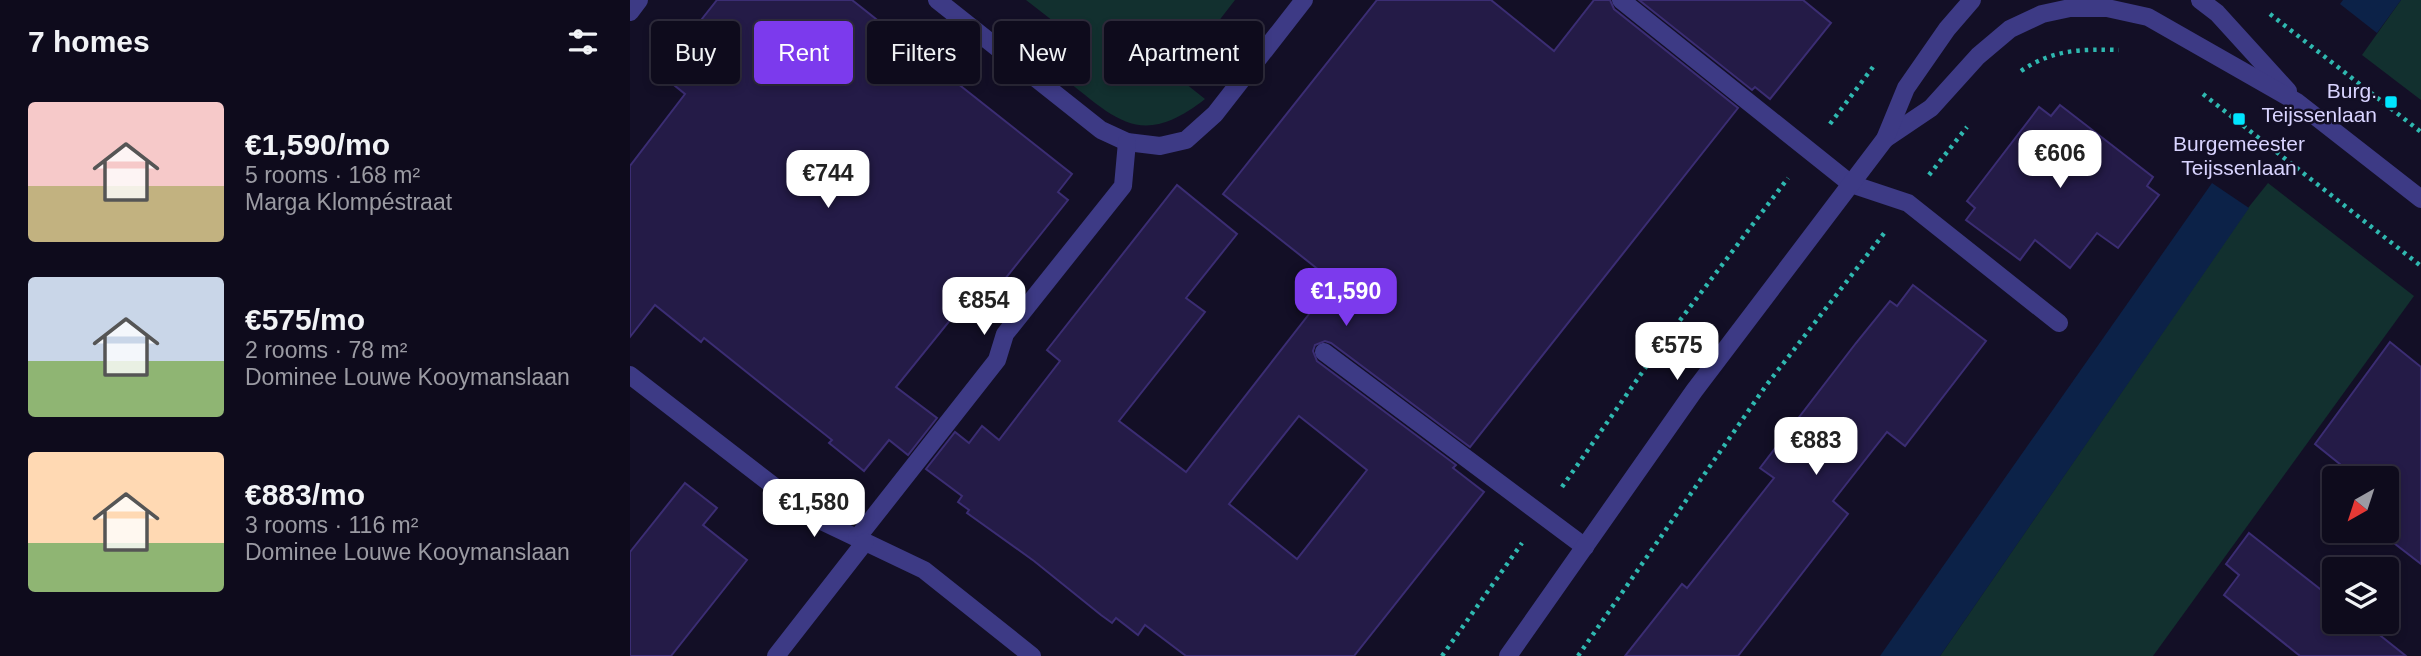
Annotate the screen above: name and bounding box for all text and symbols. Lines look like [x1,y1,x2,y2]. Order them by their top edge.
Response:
chip: Buy [651,21,740,84]
chip: Rent [754,21,853,84]
chip: Filters [867,21,980,84]
chip: New [994,21,1090,84]
chip: Apartment [1104,21,1263,84]
icon: filters [564,23,602,61]
text: 7 homes [28,25,150,58]
place label: Burg. Teijssenlaan [2261,79,2377,126]
marker: Burg. Teijssenlaan [2383,94,2399,110]
marker: Burgemeester Teijssenlaan [2231,111,2247,127]
text: €1,590/mo [245,128,390,161]
icon: home [84,130,168,214]
pin: €606 [2019,130,2101,190]
place label: Burgemeester Teijssenlaan [2173,132,2305,179]
text: €606 [2034,140,2086,166]
pin: €744 [787,150,869,210]
text: €744 [802,160,854,186]
text: 5 rooms · 168 m² [245,162,420,188]
text: Marga Klompéstraat [245,189,452,215]
pin: €1,590 [1289,268,1403,328]
pin: €854 [943,278,1025,337]
text: €1,590 [1311,278,1381,304]
text: €854 [958,287,1010,313]
text: €575/mo [245,303,365,336]
icon: home [84,305,168,389]
pin: €575 [1636,322,1718,382]
text: €575 [1651,332,1703,358]
text: 2 rooms · 78 m² [245,337,407,363]
text: Dominee Louwe Kooymanslaan [245,364,570,390]
pin: €883 [1775,418,1857,477]
text: €883 [1790,427,1842,453]
north arrow [2322,466,2399,542]
map controls [2322,466,2399,634]
text: €883/mo [245,478,365,511]
icon: home [84,480,168,564]
pin: €1,580 [757,480,871,539]
text: €1,580 [779,489,849,515]
text: 3 rooms · 116 m² [245,512,418,538]
text: Dominee Louwe Kooymanslaan [245,539,570,565]
button: layers [2322,557,2399,634]

